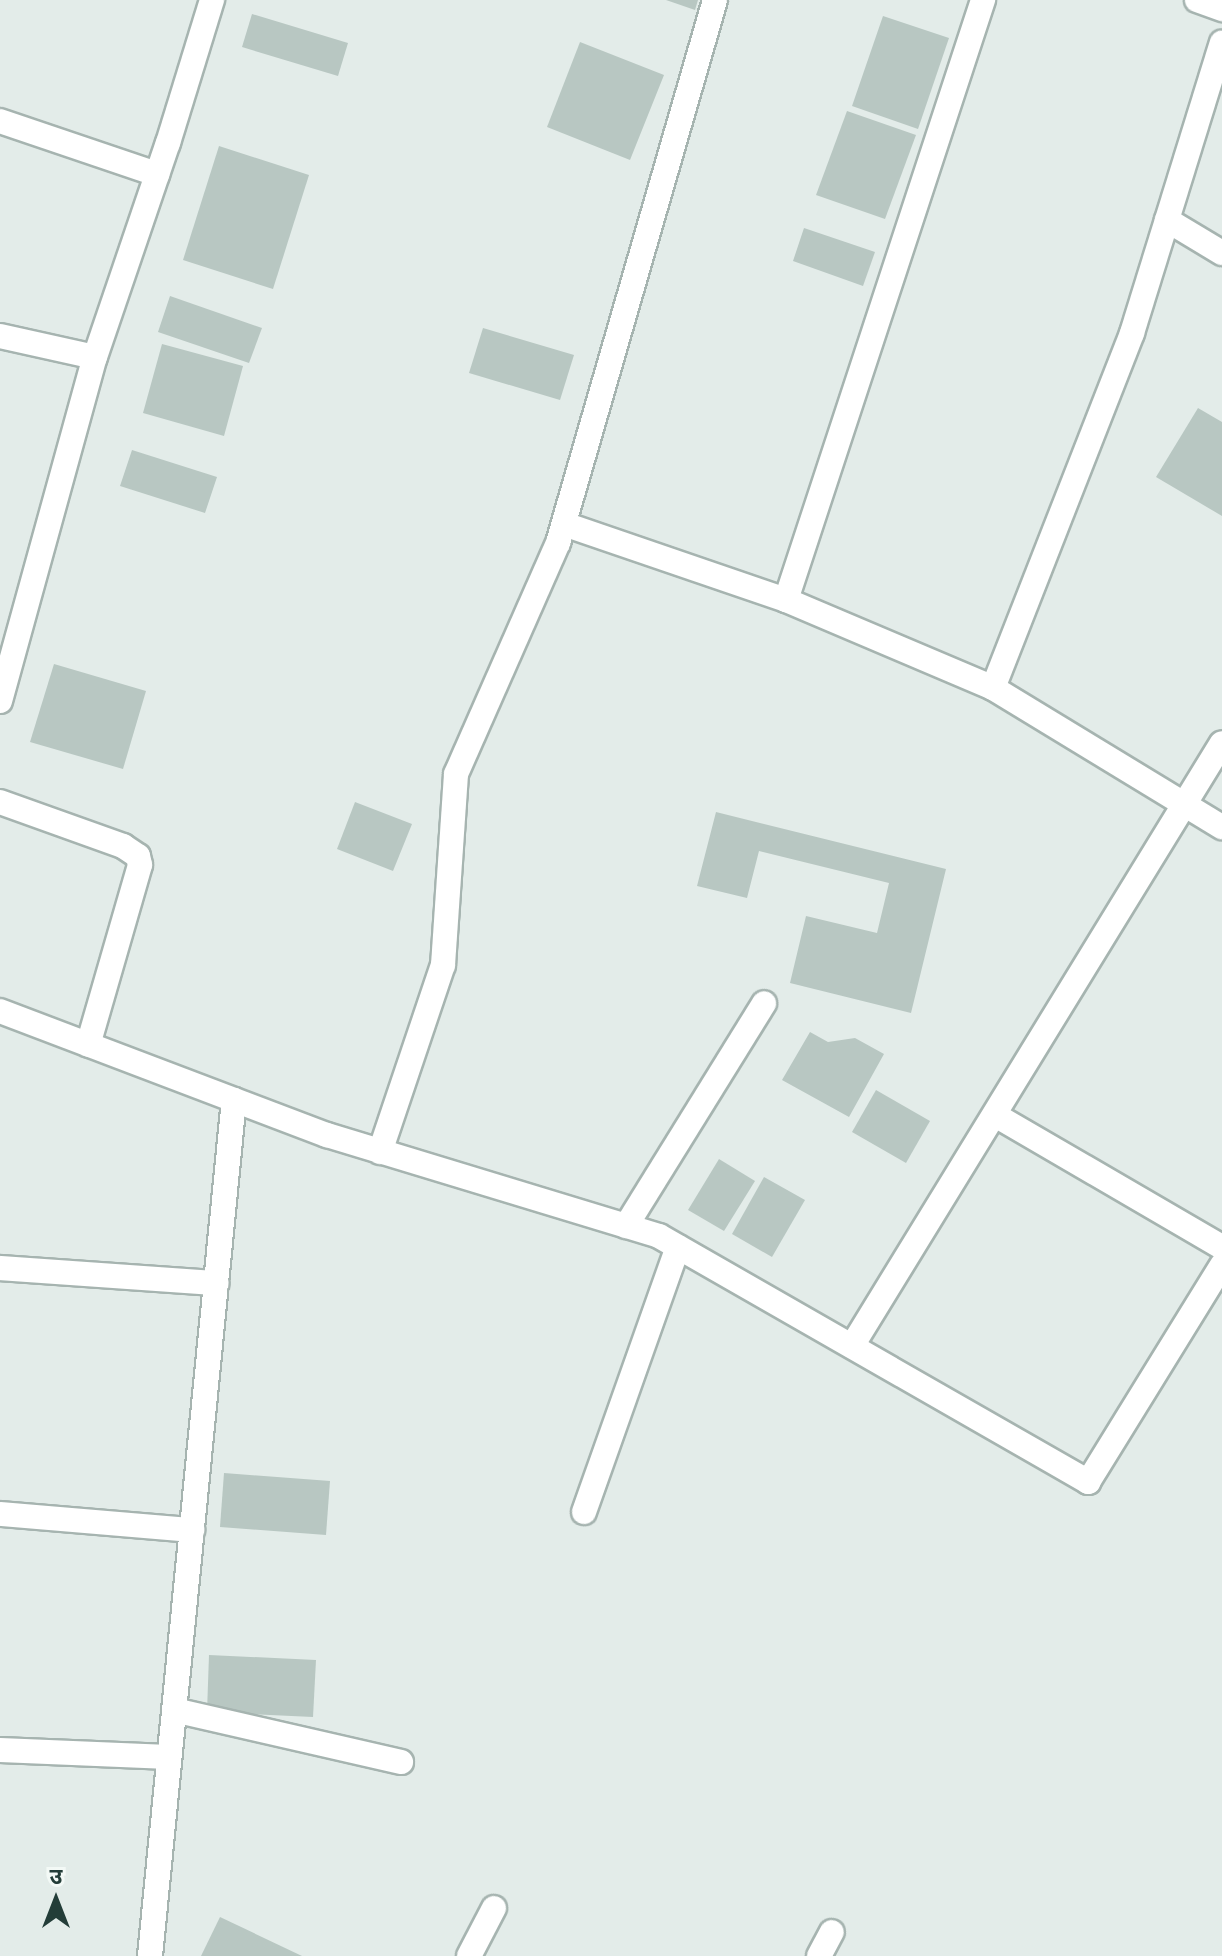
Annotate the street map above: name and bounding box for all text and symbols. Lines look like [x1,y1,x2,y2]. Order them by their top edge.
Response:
north arrow [16,1860,96,1940]
text: उ [50,1862,62,1890]

